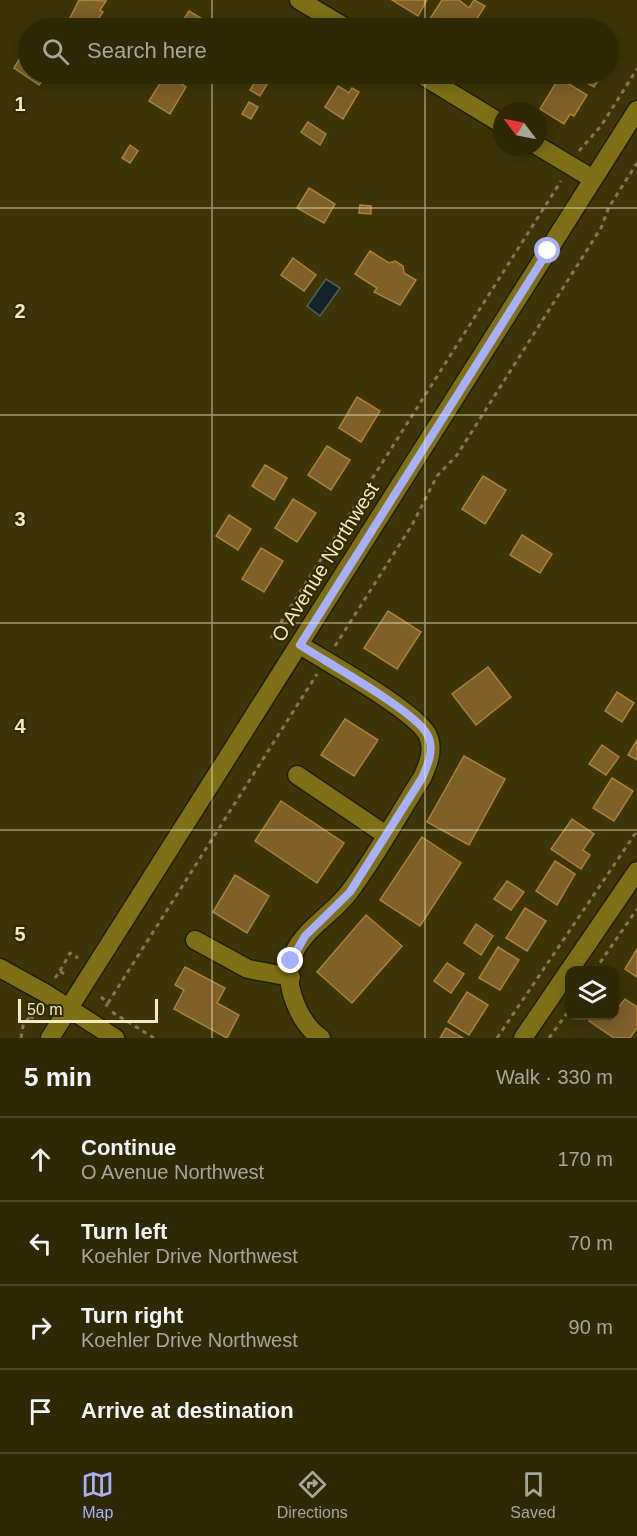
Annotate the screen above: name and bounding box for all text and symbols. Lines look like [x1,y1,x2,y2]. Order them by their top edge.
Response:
search box [18,18,619,84]
icon: search [39,35,72,68]
text: Search here [87,38,207,63]
text: 1 [14,93,26,115]
north arrow [493,102,547,156]
route start [534,237,560,263]
text: 2 [14,300,26,322]
street label: O Avenue Northwest [267,478,383,645]
text: 3 [14,508,26,530]
text: 4 [14,715,26,737]
text: 5 [14,923,26,945]
route end [277,947,303,973]
map controls [565,966,619,1020]
button: layers [565,966,619,1020]
scale bar [18,996,158,1024]
text: 50 m [27,1001,63,1018]
text: 5 min [24,1062,92,1092]
text: Walk · 330 m [496,1066,613,1088]
text: Continue [81,1135,176,1160]
icon: ahead [24,1143,57,1176]
text: 170 m [557,1148,613,1170]
text: O Avenue Northwest [81,1161,264,1183]
text: Turn left [81,1219,167,1244]
icon: left [24,1227,57,1260]
text: 70 m [569,1232,613,1254]
text: Koehler Drive Northwest [81,1245,298,1267]
text: Turn right [81,1303,183,1328]
icon: right [24,1311,57,1344]
text: 90 m [569,1316,613,1338]
text: Koehler Drive Northwest [81,1329,298,1351]
icon: arrive [24,1395,57,1428]
text: Arrive at destination [81,1398,294,1423]
tab: Map [81,1468,114,1522]
tab: Directions [277,1468,348,1522]
tab: Saved [510,1468,556,1522]

